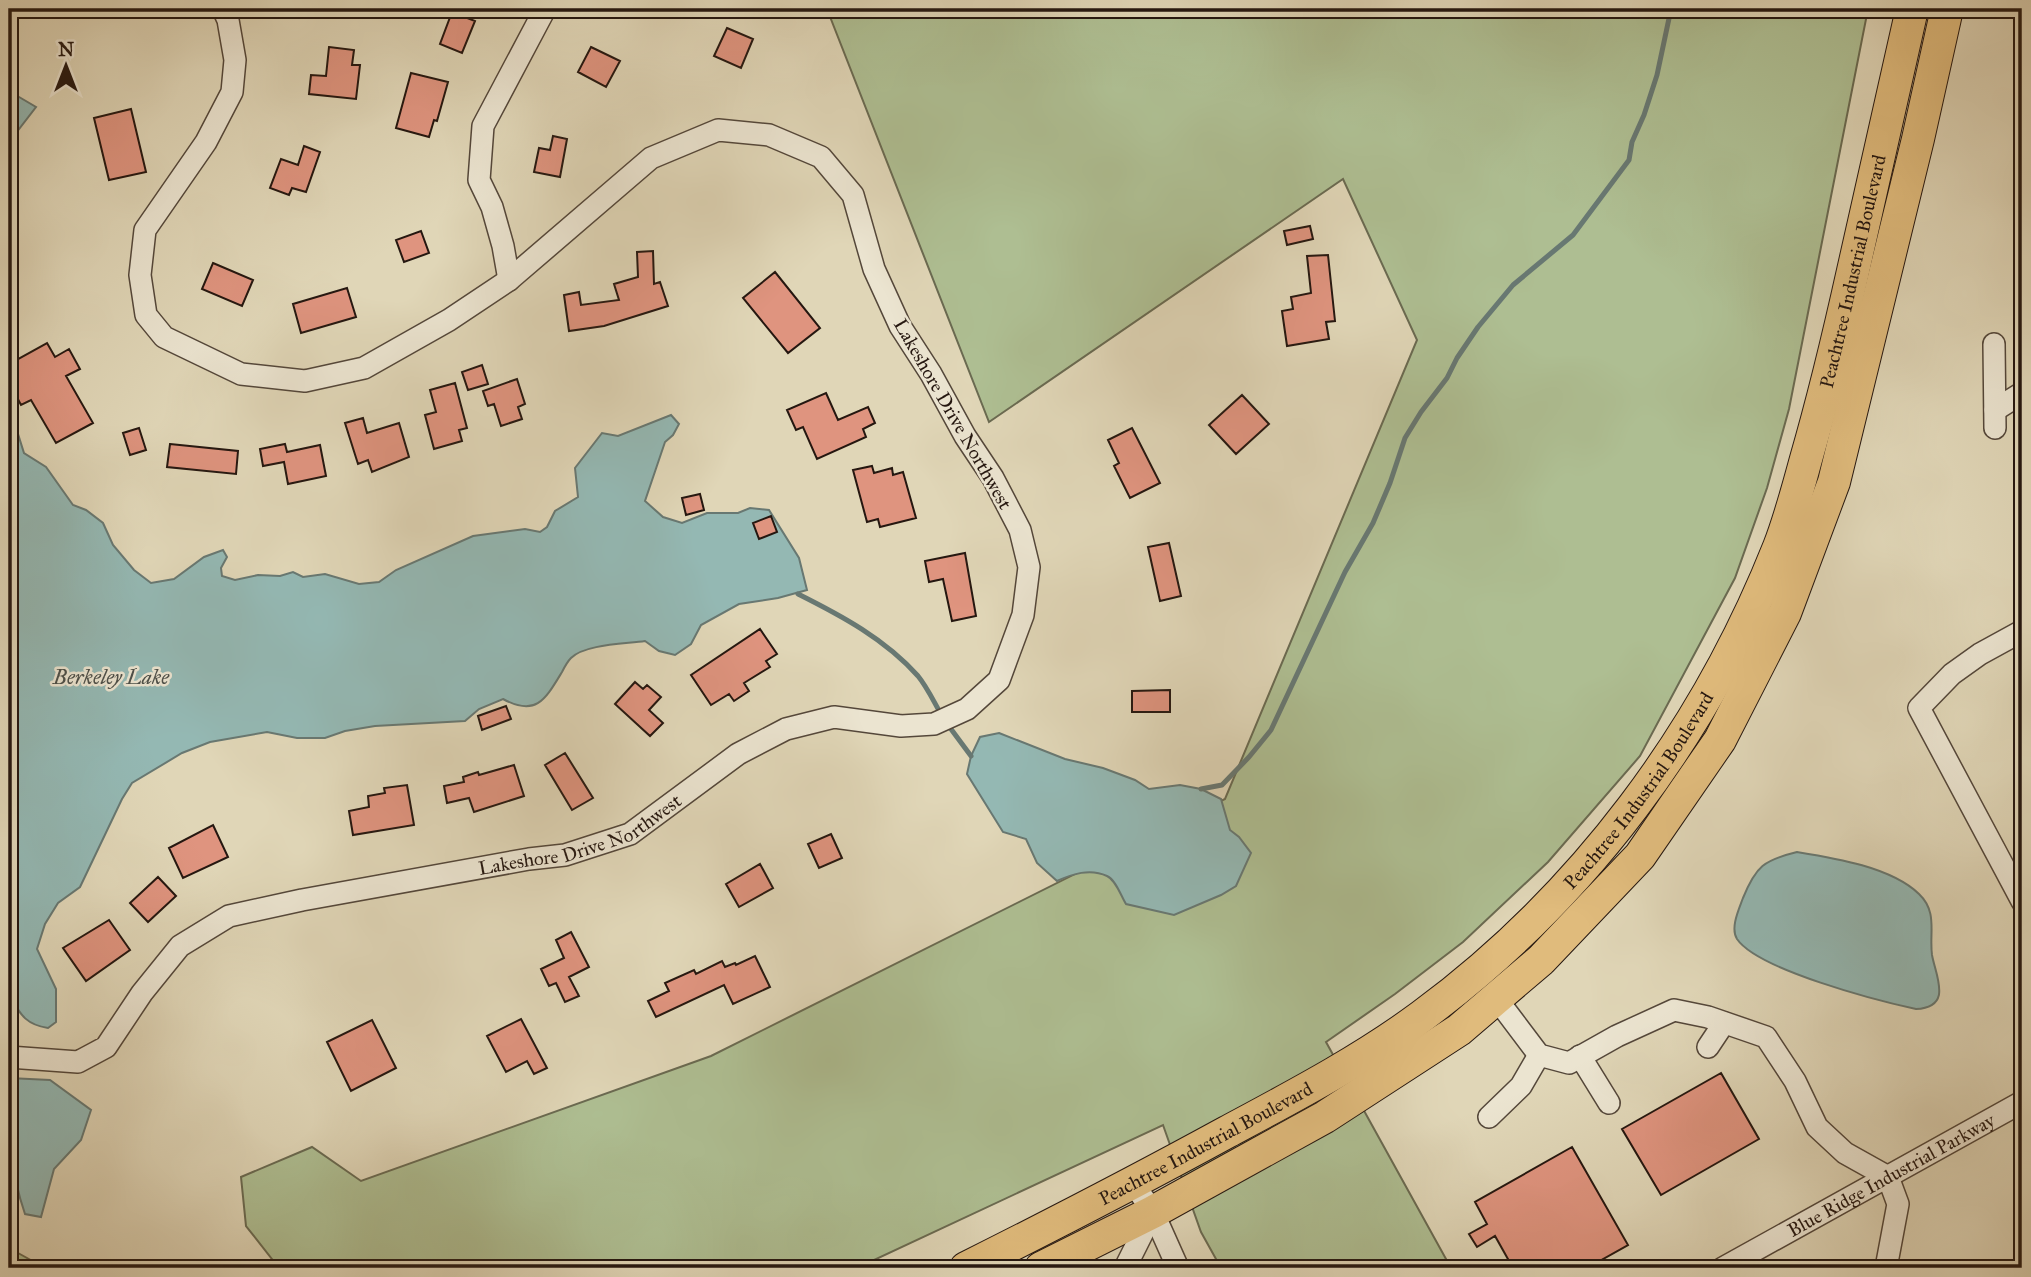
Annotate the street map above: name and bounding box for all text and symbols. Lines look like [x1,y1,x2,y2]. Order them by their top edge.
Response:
north arrow [32,32,102,102]
text: N [58,38,74,61]
street label: Peachtree Industrial Boulevard [1814,152,1890,390]
street label: Lakeshore Drive Northwest [889,315,1017,514]
water label: Berkeley Lake [52,664,170,690]
street label: Peachtree Industrial Boulevard [1558,687,1718,894]
street label: Lakeshore Drive Northwest [476,789,686,879]
street label: Peachtree Industrial Boulevard [1095,1076,1317,1210]
street label: Blue Ridge Industrial Parkway [1783,1108,2000,1242]

